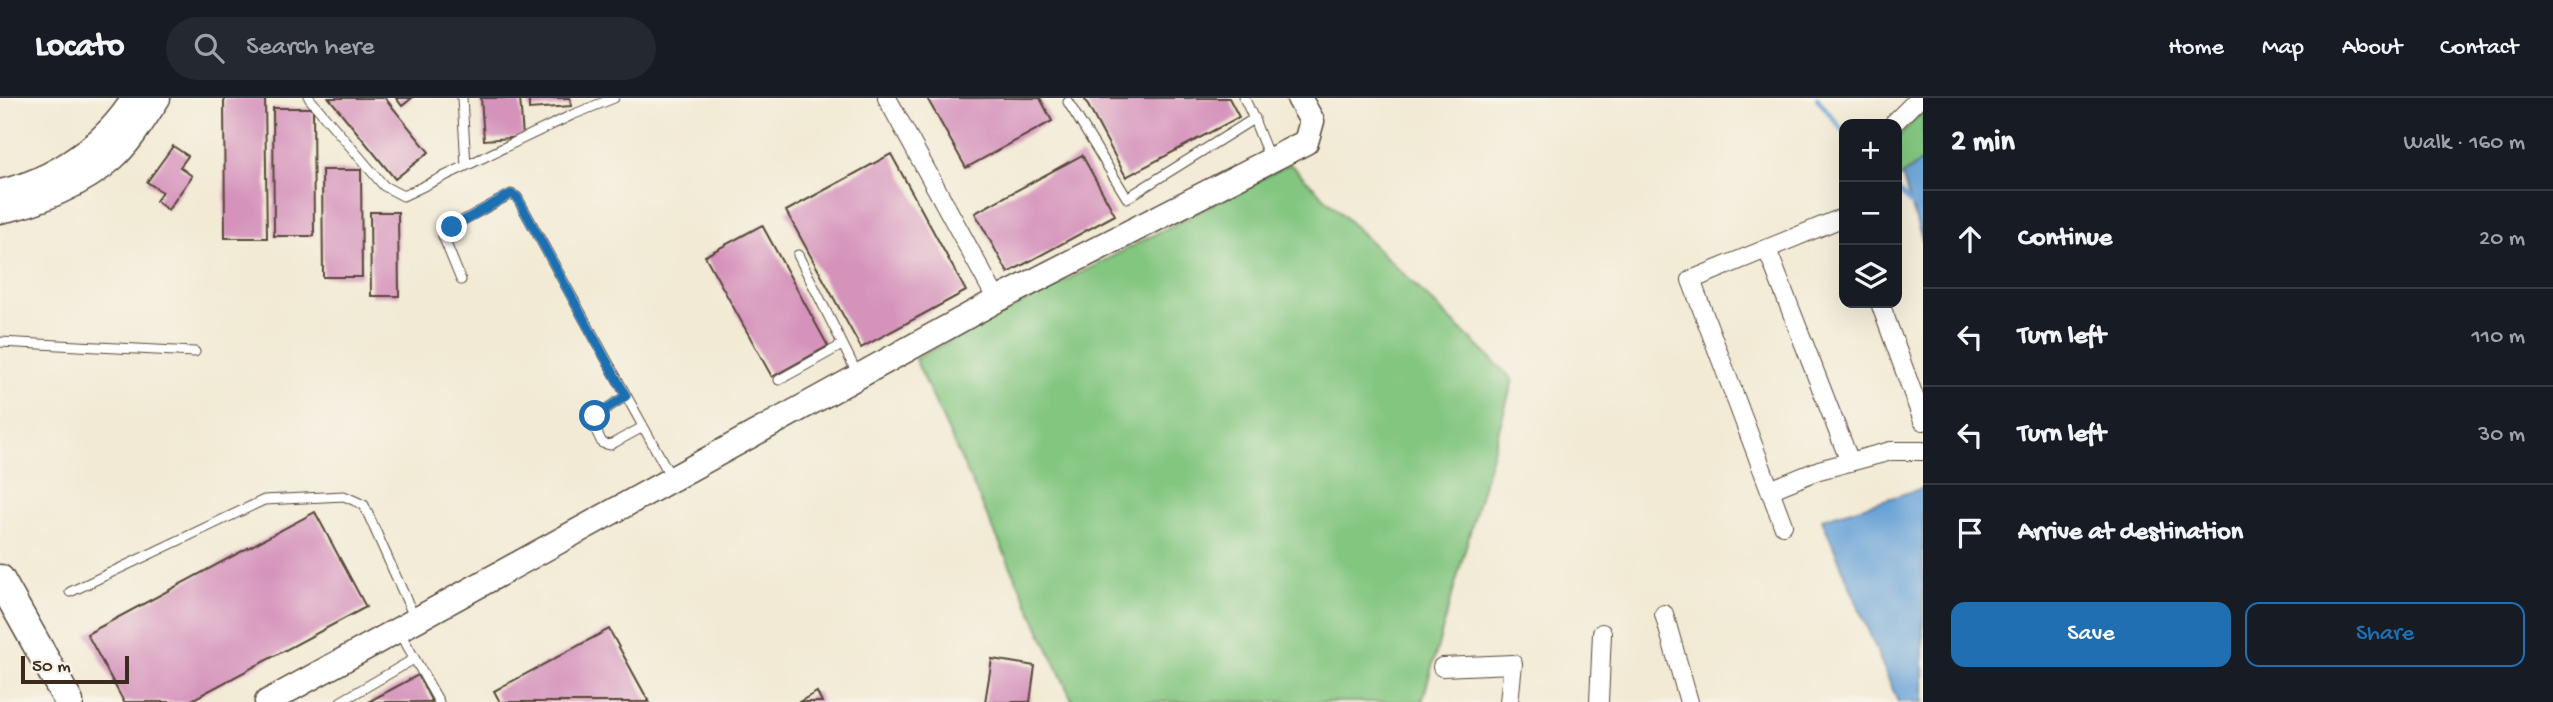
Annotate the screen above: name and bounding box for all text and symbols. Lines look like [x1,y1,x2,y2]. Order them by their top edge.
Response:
search box [166,17,656,80]
text: Locato [35,29,124,67]
icon: search [190,29,228,67]
text: Search here [246,33,374,64]
text: Home [2168,34,2224,63]
text: Map [2262,34,2304,63]
text: About [2342,34,2402,63]
text: Contact [2440,34,2518,63]
map controls [1839,119,1902,308]
button: + [1839,119,1902,182]
text: 2 min [1951,126,2015,161]
text: Walk · 160 m [2403,130,2525,157]
button: − [1839,182,1902,245]
route end [436,211,467,242]
icon: ahead [1951,220,1989,258]
text: Continue [2018,224,2112,255]
text: 20 m [2479,226,2525,253]
button: layers [1839,245,1902,308]
icon: left [1951,318,1989,356]
text: Turn left [2018,322,2106,353]
text: 110 m [2472,324,2525,351]
route start [579,400,610,431]
icon: left [1951,416,1989,454]
text: Turn left [2018,420,2106,451]
text: 30 m [2478,422,2525,449]
icon: arrive [1951,514,1989,552]
text: Arrive at destination [2018,518,2243,549]
button: Save [1951,602,2231,667]
button: Share [2245,602,2525,667]
scale bar [21,653,130,685]
text: 50 m [32,656,71,679]

